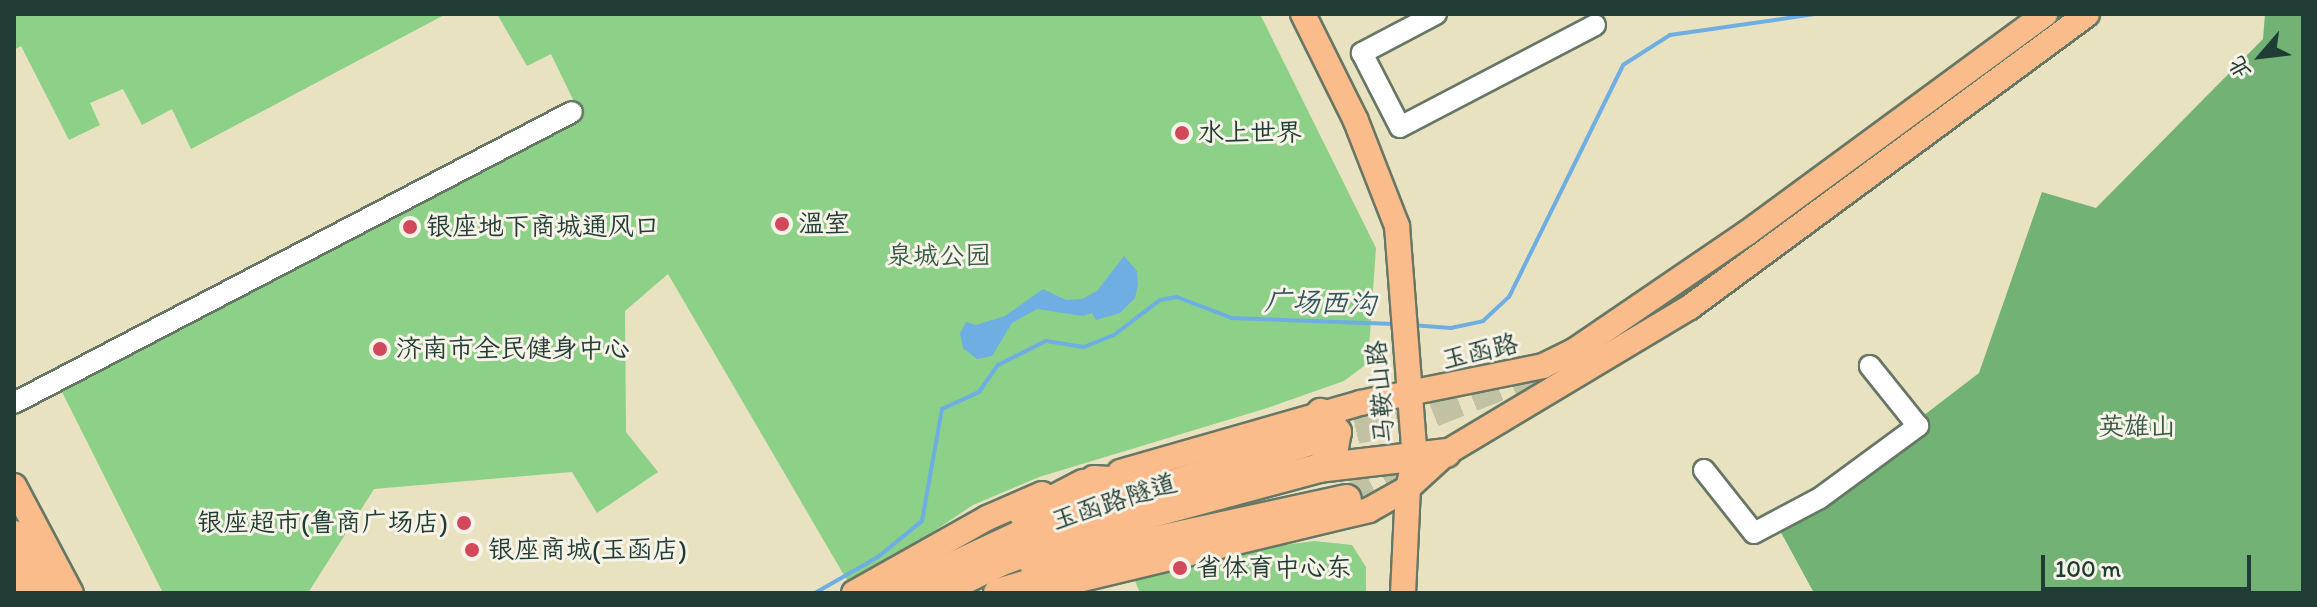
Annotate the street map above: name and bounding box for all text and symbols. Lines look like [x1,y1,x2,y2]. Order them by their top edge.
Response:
north arrow [2221,16,2301,96]
text: 北 [2222,51,2256,84]
place label: 水上世界 [1198,117,1302,149]
marker: 水上世界 [1173,124,1191,142]
place label: 温室 [798,208,850,240]
place label: 银座地下商城通风口 [426,211,660,243]
marker: 温室 [773,215,791,233]
marker: 银座地下商城通风口 [401,218,419,236]
park label: 泉城公园 [887,240,991,272]
water label: 广场西沟 [1263,283,1377,321]
street label: 玉函路 [1438,328,1522,376]
place label: 济南市全民健身中心 [396,333,630,365]
street label: 马鞍山路 [1361,339,1401,445]
marker: 济南市全民健身中心 [371,340,389,358]
park label: 英雄山 [2098,411,2176,443]
street label: 玉函路隧道 [1047,467,1181,537]
place label: 银座超市(鲁商广场店) [197,507,448,539]
marker: 银座超市(鲁商广场店) [455,514,473,532]
place label: 银座商城(玉函店) [488,534,687,566]
scale bar [2045,539,2255,589]
marker: 银座商城(玉函店) [463,541,481,559]
place label: 省体育中心东 [1196,552,1352,584]
text: 100 m [2055,554,2121,583]
marker: 省体育中心东 [1171,559,1189,577]

